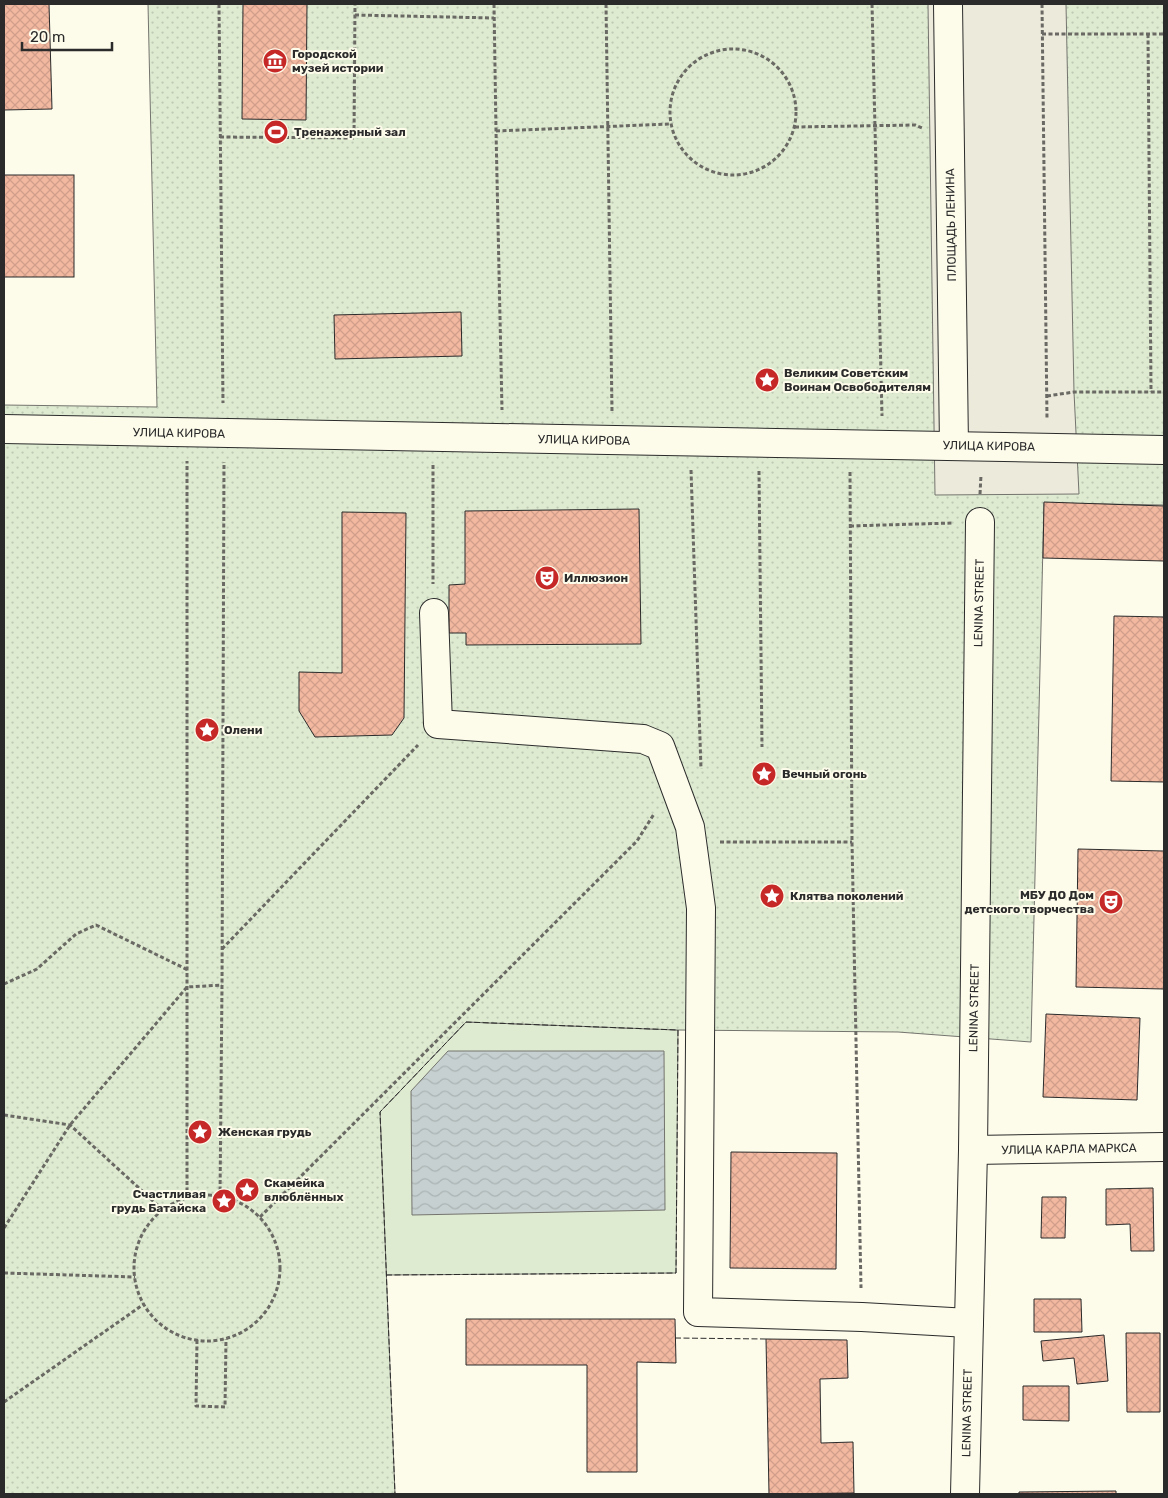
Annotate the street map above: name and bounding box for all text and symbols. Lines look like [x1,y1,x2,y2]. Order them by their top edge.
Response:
scale bar [22,20,112,52]
text: 20 m [30,28,65,46]
place label: Городской музей истории [292,47,384,75]
museum icon: Городской музей истории [262,48,288,74]
sports icon: Тренажерный зал [263,119,289,145]
place label: Тренажерный зал [294,125,406,139]
street label: ПЛОЩАДЬ ЛЕНИНА [943,168,959,282]
place label: Великим Советским Воинам Освободителям [784,366,931,394]
place icon: Великим Советским Воинам Освободителям [754,367,780,393]
street label: УЛИЦА КИРОВА [133,425,225,441]
street label: УЛИЦА КИРОВА [538,432,630,448]
street label: УЛИЦА КИРОВА [943,438,1035,454]
street label: LENINA STREET [971,559,987,647]
theatre icon: Иллюзион [534,565,560,591]
place label: Иллюзион [564,571,628,585]
place icon: Олени [194,717,220,743]
place label: Олени [224,723,263,737]
place icon: Вечный огонь [751,761,777,787]
place label: Вечный огонь [782,767,867,781]
place icon: Клятва поколений [759,883,785,909]
place label: МБУ ДО Дом детского творчества [965,888,1094,916]
place label: Клятва поколений [790,889,904,903]
theatre icon: МБУ ДО Дом детского творчества [1098,889,1124,915]
street label: LENINA STREET [966,964,982,1052]
place icon: Женская грудь [187,1119,213,1145]
place label: Женская грудь [218,1125,312,1139]
street label: УЛИЦА КАРЛА МАРКСА [1001,1141,1137,1157]
place label: Скамейка влюблённых [264,1176,343,1204]
place icon: Скамейка влюблённых [234,1177,260,1203]
place label: Счастливая грудь Батайска [111,1187,206,1215]
place icon: Счастливая грудь Батайска [211,1188,237,1214]
street label: LENINA STREET [959,1369,975,1457]

